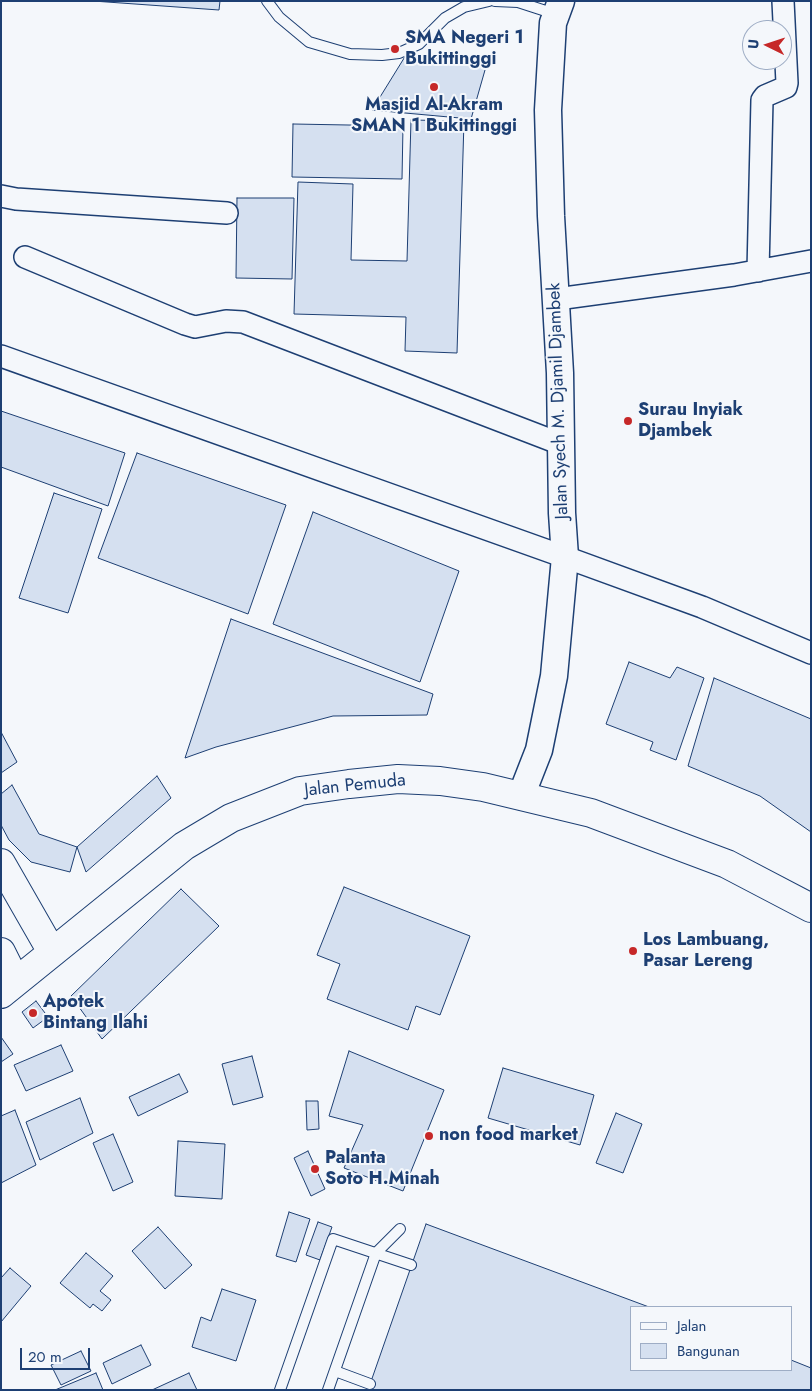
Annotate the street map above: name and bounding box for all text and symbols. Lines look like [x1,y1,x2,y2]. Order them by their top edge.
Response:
north arrow [742,20,792,70]
place label: SMA Negeri 1 Bukittinggi [405,28,524,70]
text: U [743,38,763,50]
marker: SMA Negeri 1 Bukittinggi [389,43,401,55]
marker: Masjid Al-Akram SMAN 1 Bukittinggi [428,81,440,93]
place label: Masjid Al-Akram SMAN 1 Bukittinggi [351,95,517,138]
street label: Jalan Syech M. Djamil Djambek [544,282,574,520]
place label: Surau Inyiak Djambek [638,400,743,442]
marker: Surau Inyiak Djambek [622,415,634,427]
street label: Jalan Pemuda [303,770,407,802]
place label: Los Lambuang, Pasar Lereng [643,930,769,972]
marker: Los Lambuang, Pasar Lereng [627,945,639,957]
place label: Apotek Bintang Ilahi [43,992,148,1034]
marker: Apotek Bintang Ilahi [27,1007,39,1019]
place label: non food market [439,1125,578,1147]
marker: non food market [423,1130,435,1142]
place label: Palanta Soto H.Minah [325,1148,440,1190]
marker: Palanta Soto H.Minah [309,1163,321,1175]
legend [630,1306,792,1371]
text: Jalan [677,1315,706,1337]
scale bar [22,1338,92,1370]
text: Bangunan [677,1340,740,1362]
text: 20 m [28,1346,62,1368]

